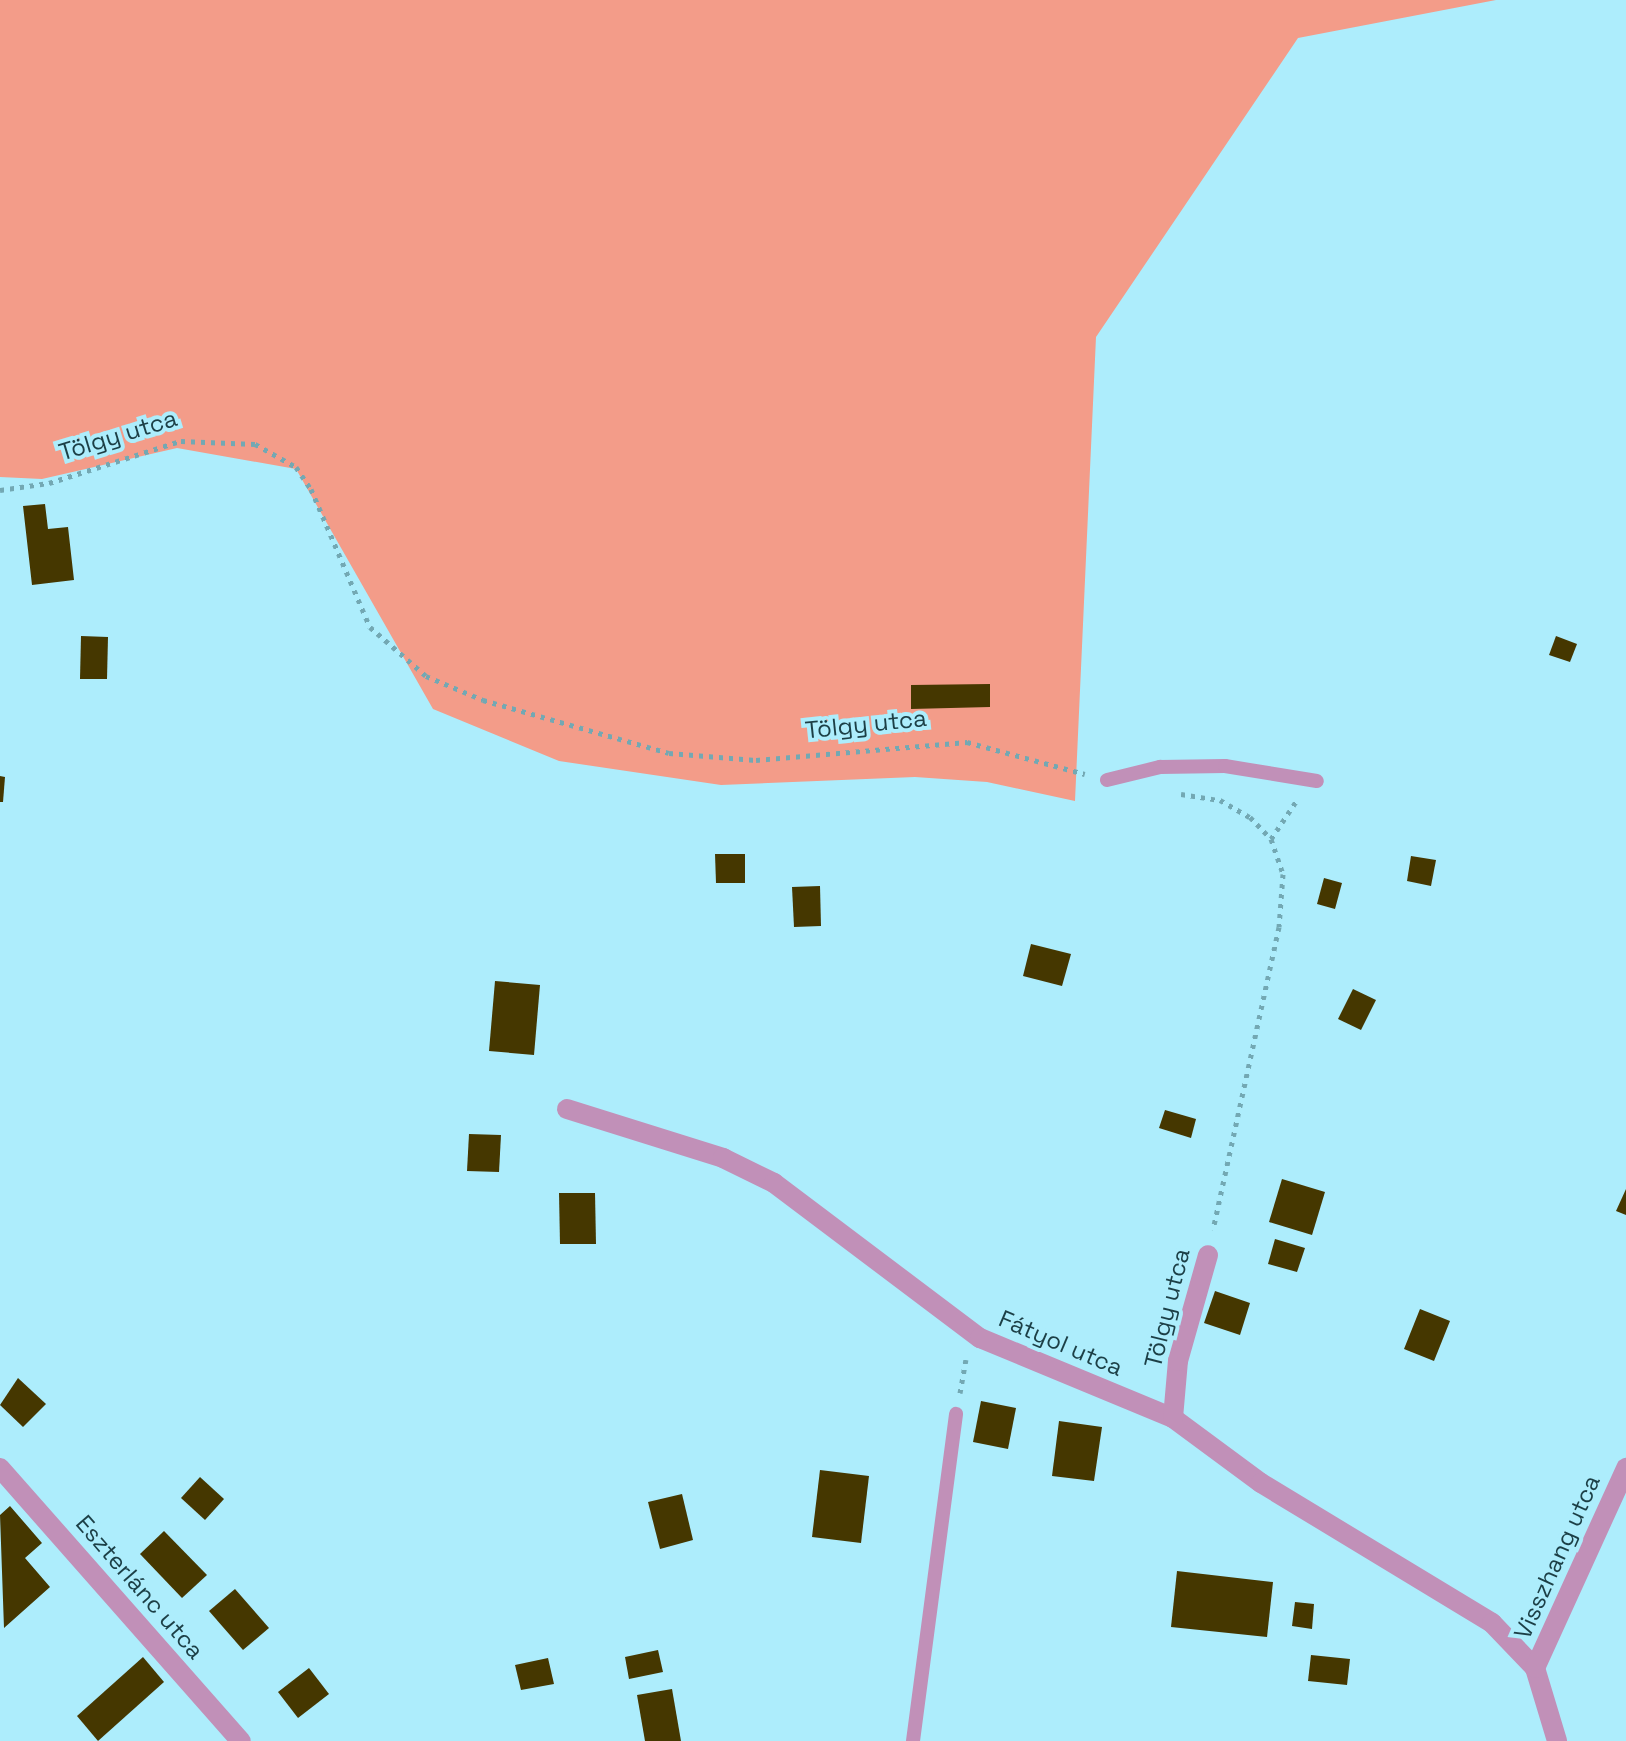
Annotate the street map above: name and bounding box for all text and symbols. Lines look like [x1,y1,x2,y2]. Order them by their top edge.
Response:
street label: Tölgy utca [55,403,181,467]
street label: Tölgy utca [804,703,928,745]
street label: Tölgy utca [1138,1245,1196,1371]
street label: Fátyol utca [995,1304,1127,1382]
street label: Visszhang utca [1508,1470,1606,1644]
street label: Eszterlánc utca [70,1509,210,1665]

